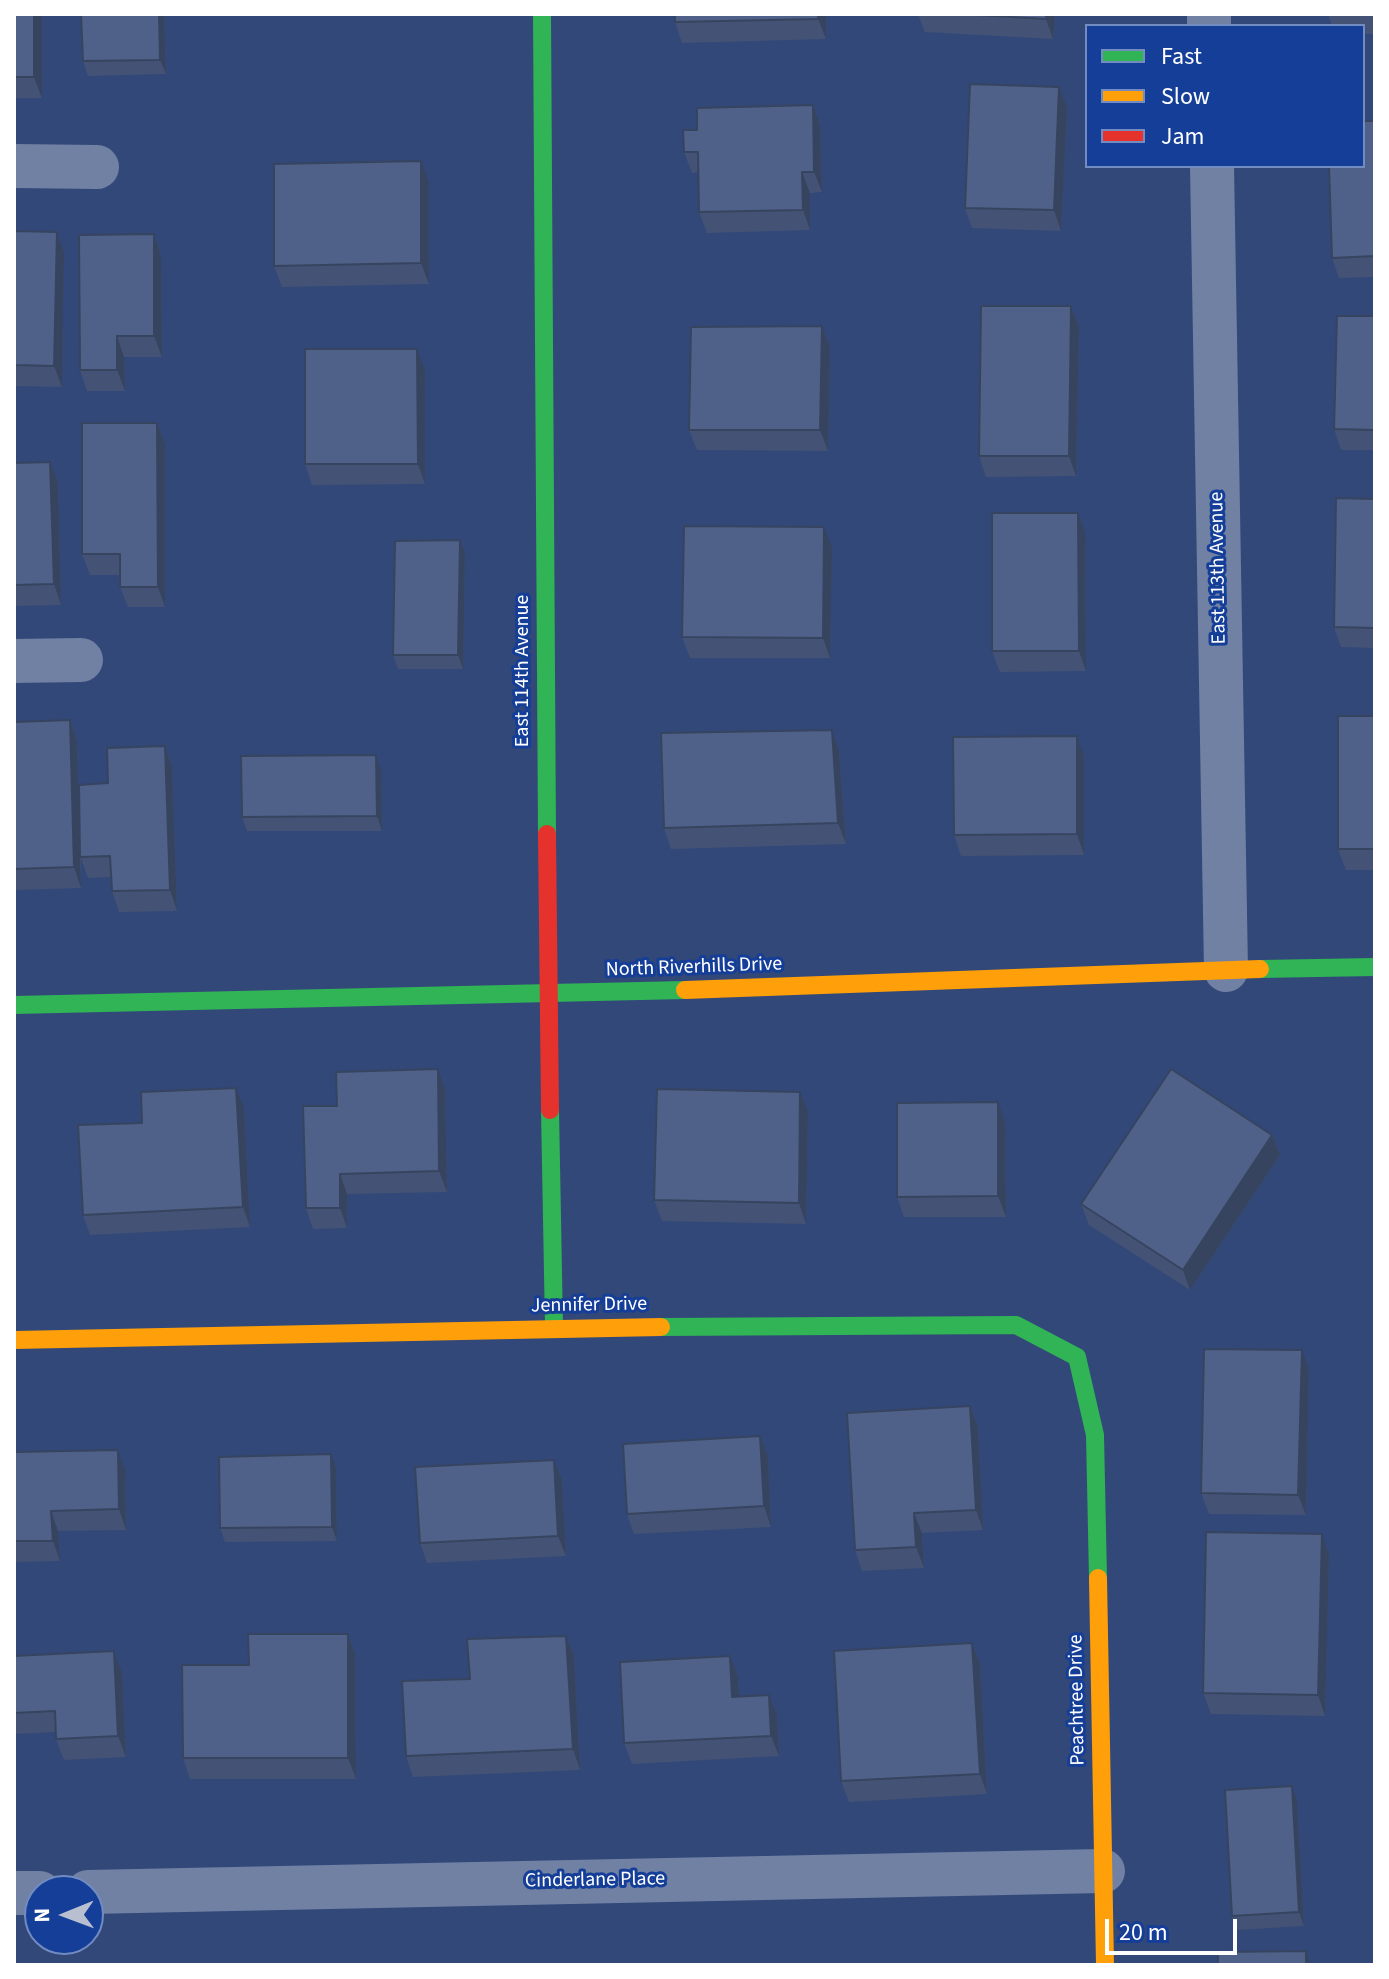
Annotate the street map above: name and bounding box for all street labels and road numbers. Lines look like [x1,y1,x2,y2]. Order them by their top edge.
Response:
street label: East 113th Avenue [1206,492,1232,644]
street label: East 114th Avenue [512,595,536,747]
street label: North Riverhills Drive [605,953,783,983]
street label: Jennifer Drive [531,1293,647,1319]
street label: Peachtree Drive [1065,1634,1091,1766]
street label: Cinderlane Place [525,1868,665,1894]

